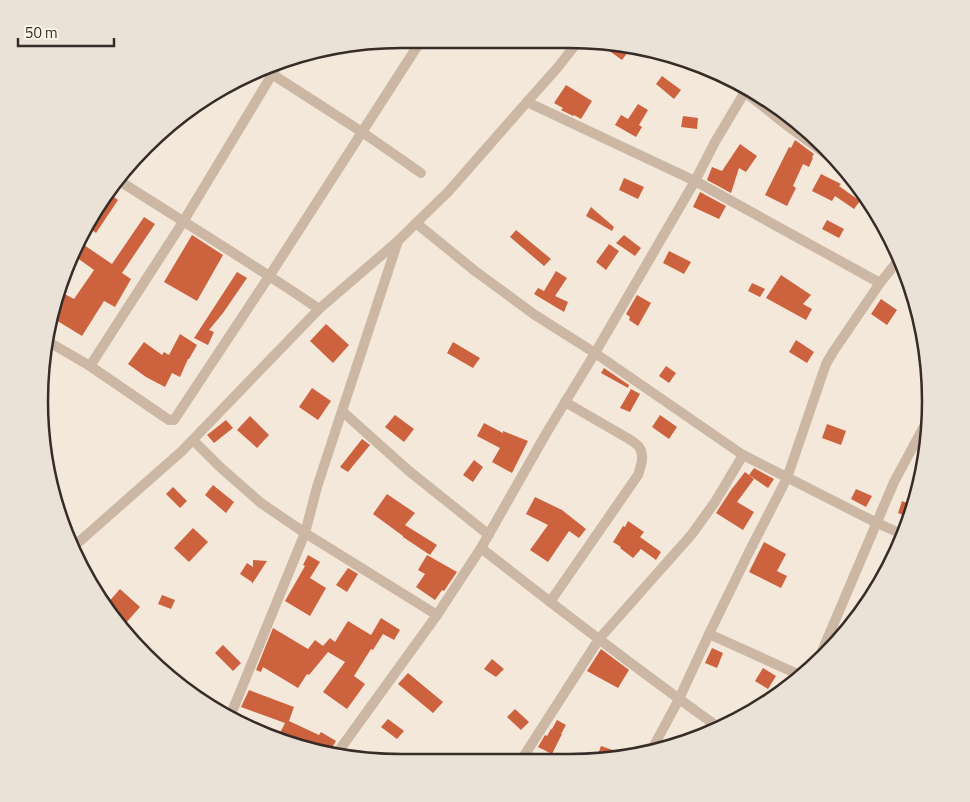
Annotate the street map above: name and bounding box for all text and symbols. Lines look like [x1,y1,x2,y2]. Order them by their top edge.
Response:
scale bar [18,15,114,47]
text: 50 m [25,21,58,44]

